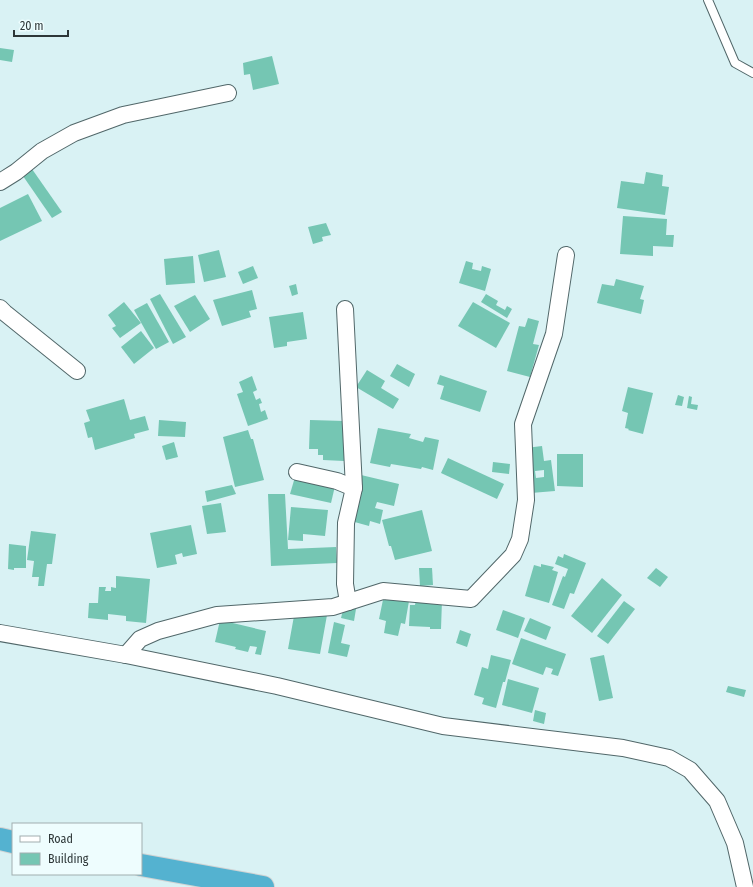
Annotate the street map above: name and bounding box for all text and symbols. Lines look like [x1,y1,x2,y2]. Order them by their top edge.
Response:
scale bar [14,12,68,38]
text: 20 m [20,19,44,33]
legend [12,823,142,875]
text: Road [48,832,73,846]
text: Building [48,852,89,866]

